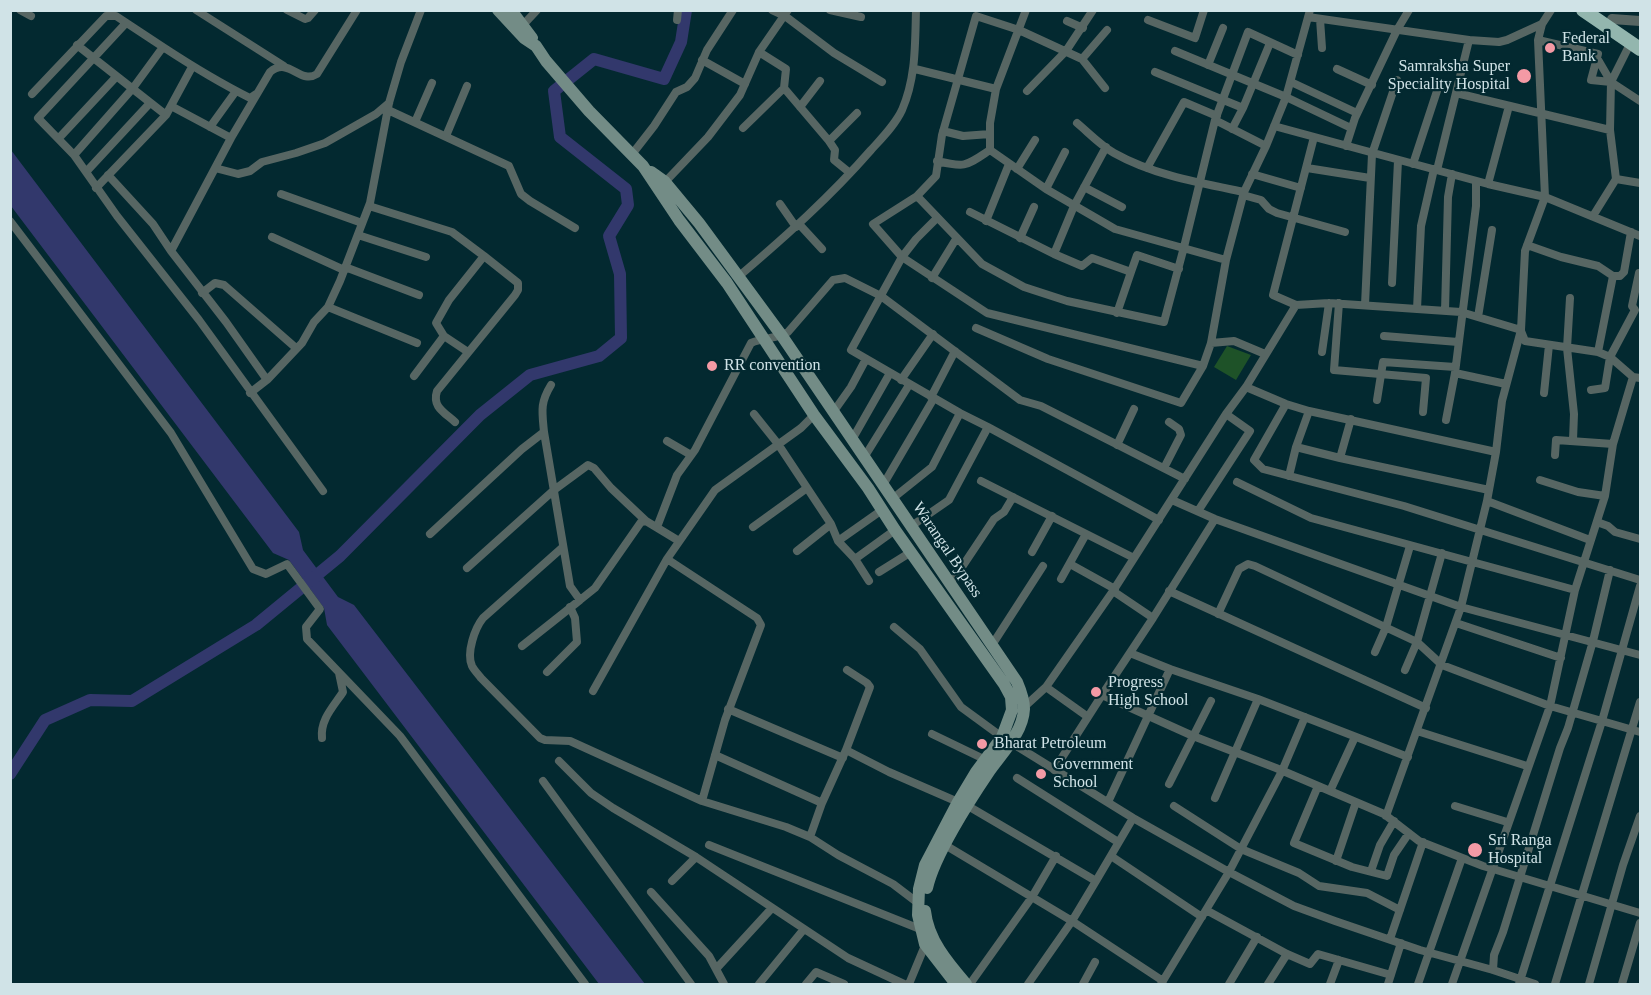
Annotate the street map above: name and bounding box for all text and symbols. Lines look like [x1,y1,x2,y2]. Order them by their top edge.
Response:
place label: Federal Bank [1562,29,1610,67]
marker: Federal Bank [1543,41,1557,55]
place label: Samraksha Super Speciality Hospital [1388,57,1510,95]
marker: Samraksha Super Speciality Hospital [1515,67,1533,85]
place label: RR convention [724,356,820,376]
marker: RR convention [705,359,719,373]
street label: Warangal Bypass [908,499,986,601]
place label: Progress High School [1108,673,1188,711]
marker: Progress High School [1089,685,1103,699]
place label: Bharat Petroleum [994,734,1106,754]
marker: Bharat Petroleum [975,737,989,751]
place label: Government School [1053,755,1133,793]
marker: Government School [1034,767,1048,781]
place label: Sri Ranga Hospital [1488,831,1552,869]
marker: Sri Ranga Hospital [1466,841,1484,859]

